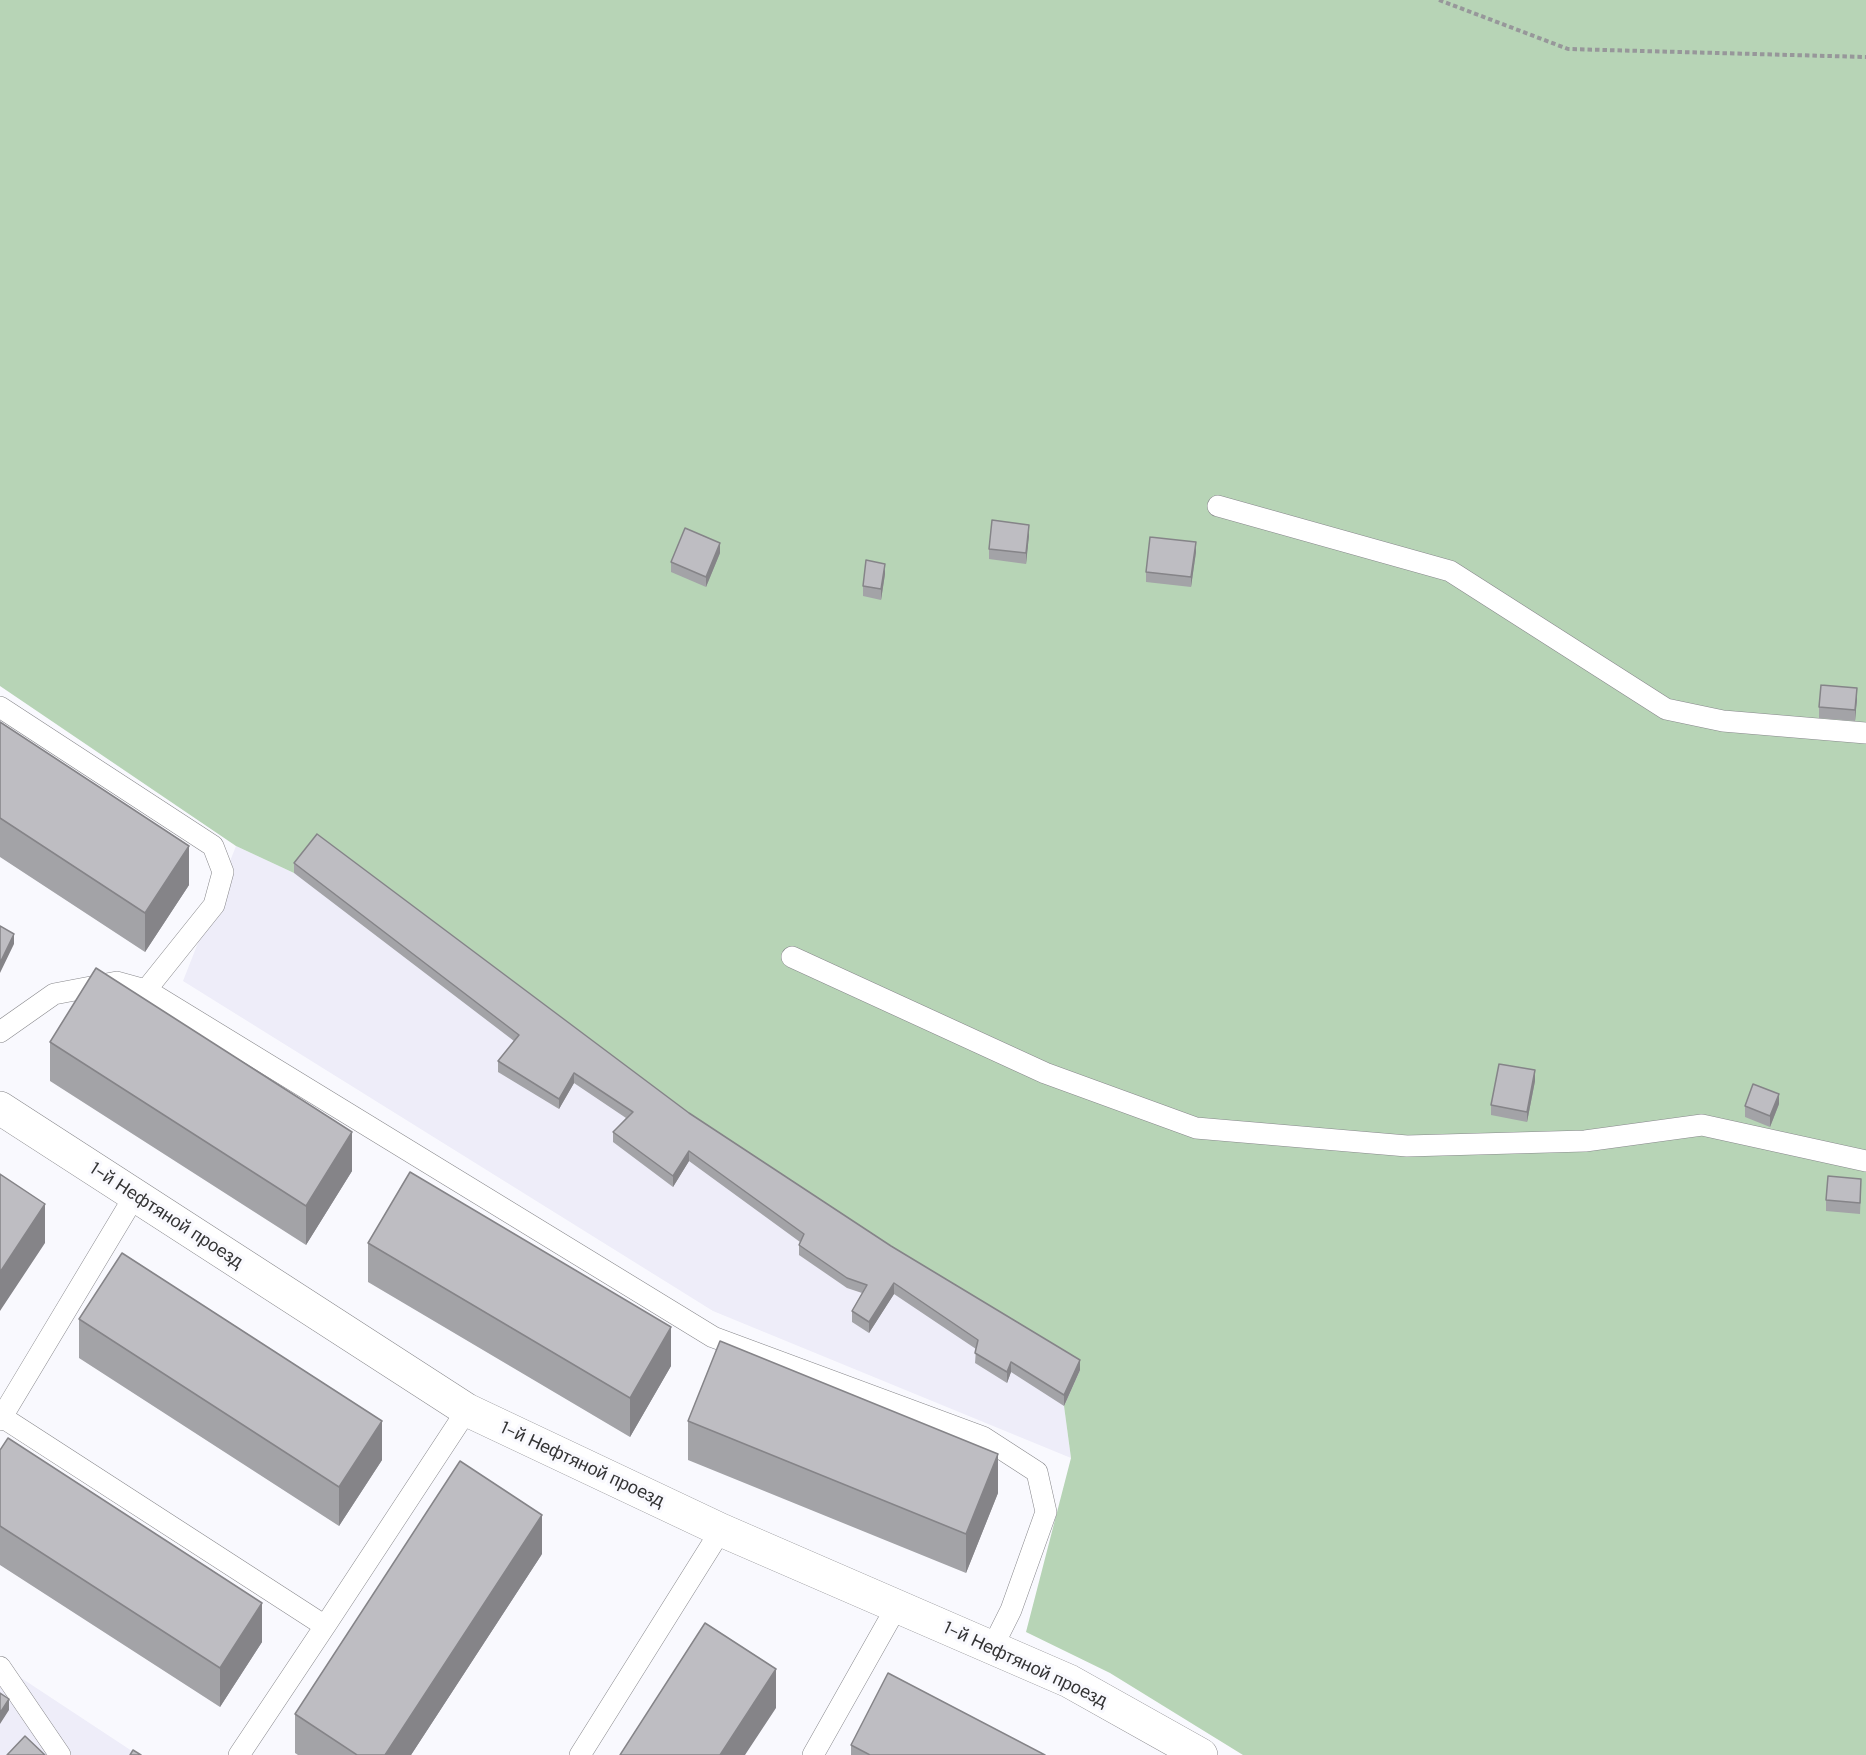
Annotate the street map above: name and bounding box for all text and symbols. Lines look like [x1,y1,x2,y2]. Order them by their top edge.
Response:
street label: 1-й Нефтяной проезд [85,1158,247,1274]
street label: 1-й Нефтяной проезд [497,1418,667,1512]
street label: 1-й Нефтяной проезд [940,1618,1110,1712]

